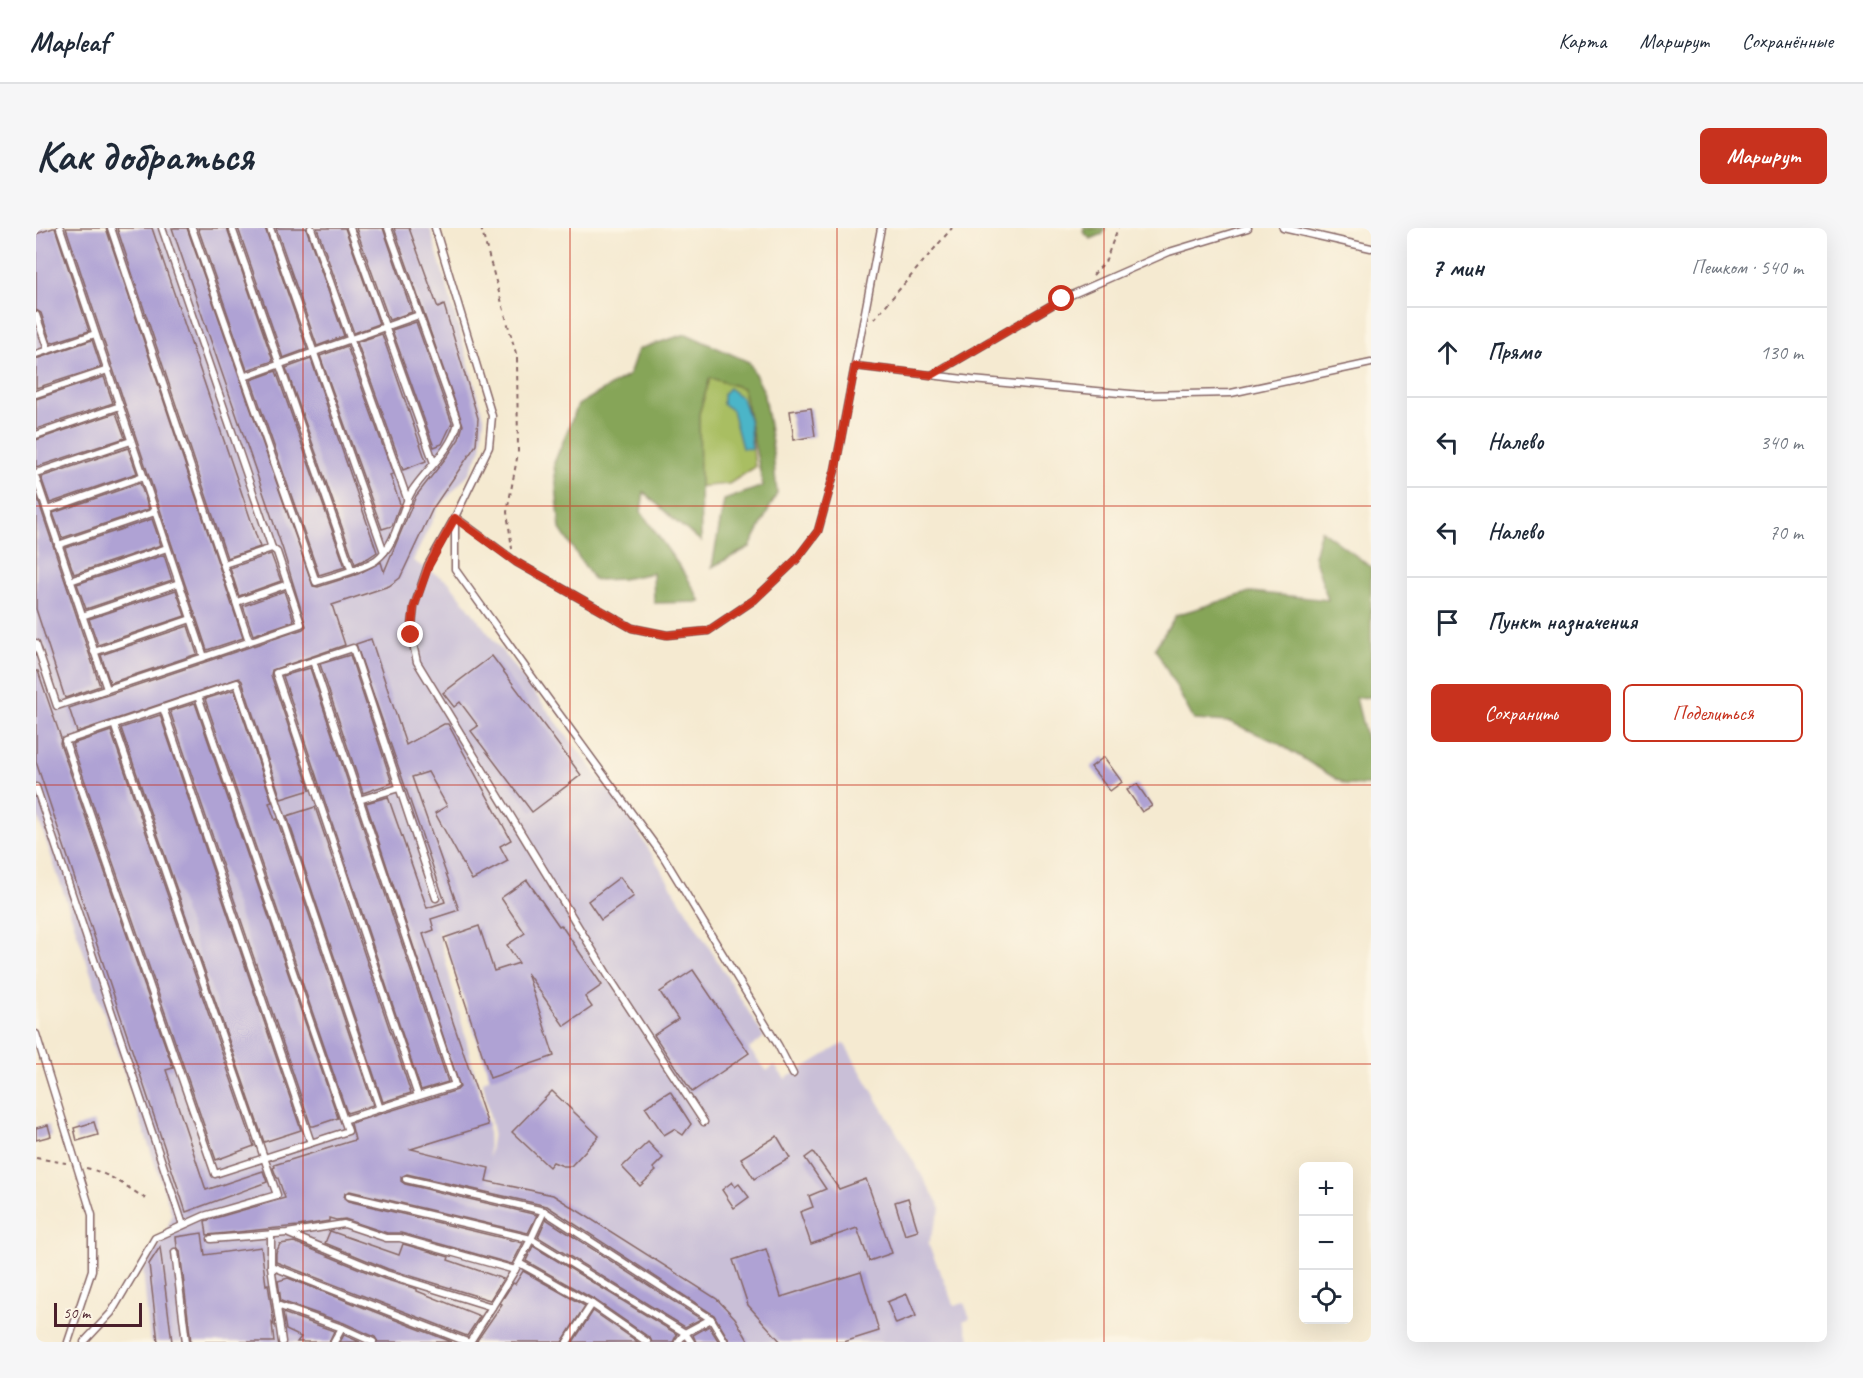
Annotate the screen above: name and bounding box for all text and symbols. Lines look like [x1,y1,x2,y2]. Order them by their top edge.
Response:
text: Mapleaf [30,24,108,59]
text: Карта [1558,28,1607,54]
text: Маршрут [1640,28,1709,54]
text: Сохранённые [1742,28,1833,54]
button: Маршрут [1700,128,1827,184]
text: Как добраться [36,130,253,183]
text: 7 мин [1431,251,1484,284]
text: Пешком · 540 m [1691,255,1803,280]
route start [1048,285,1074,311]
icon: ahead [1431,336,1464,369]
text: Прямо [1488,338,1540,366]
text: 130 m [1760,340,1803,365]
icon: left [1431,426,1464,459]
text: Налево [1488,428,1544,456]
text: 340 m [1760,430,1803,455]
icon: left [1431,516,1464,549]
text: Налево [1488,518,1544,546]
text: 70 m [1769,520,1803,545]
icon: arrive [1431,606,1464,639]
text: Пункт назначения [1488,608,1637,636]
route end [397,621,423,647]
button: Сохранить [1431,684,1611,742]
button: Поделиться [1623,684,1803,742]
map controls [1299,1162,1353,1324]
button: + [1299,1162,1353,1216]
button: − [1299,1216,1353,1270]
button: locate [1299,1270,1353,1324]
scale bar [54,1300,142,1328]
text: 50 m [63,1303,90,1323]

